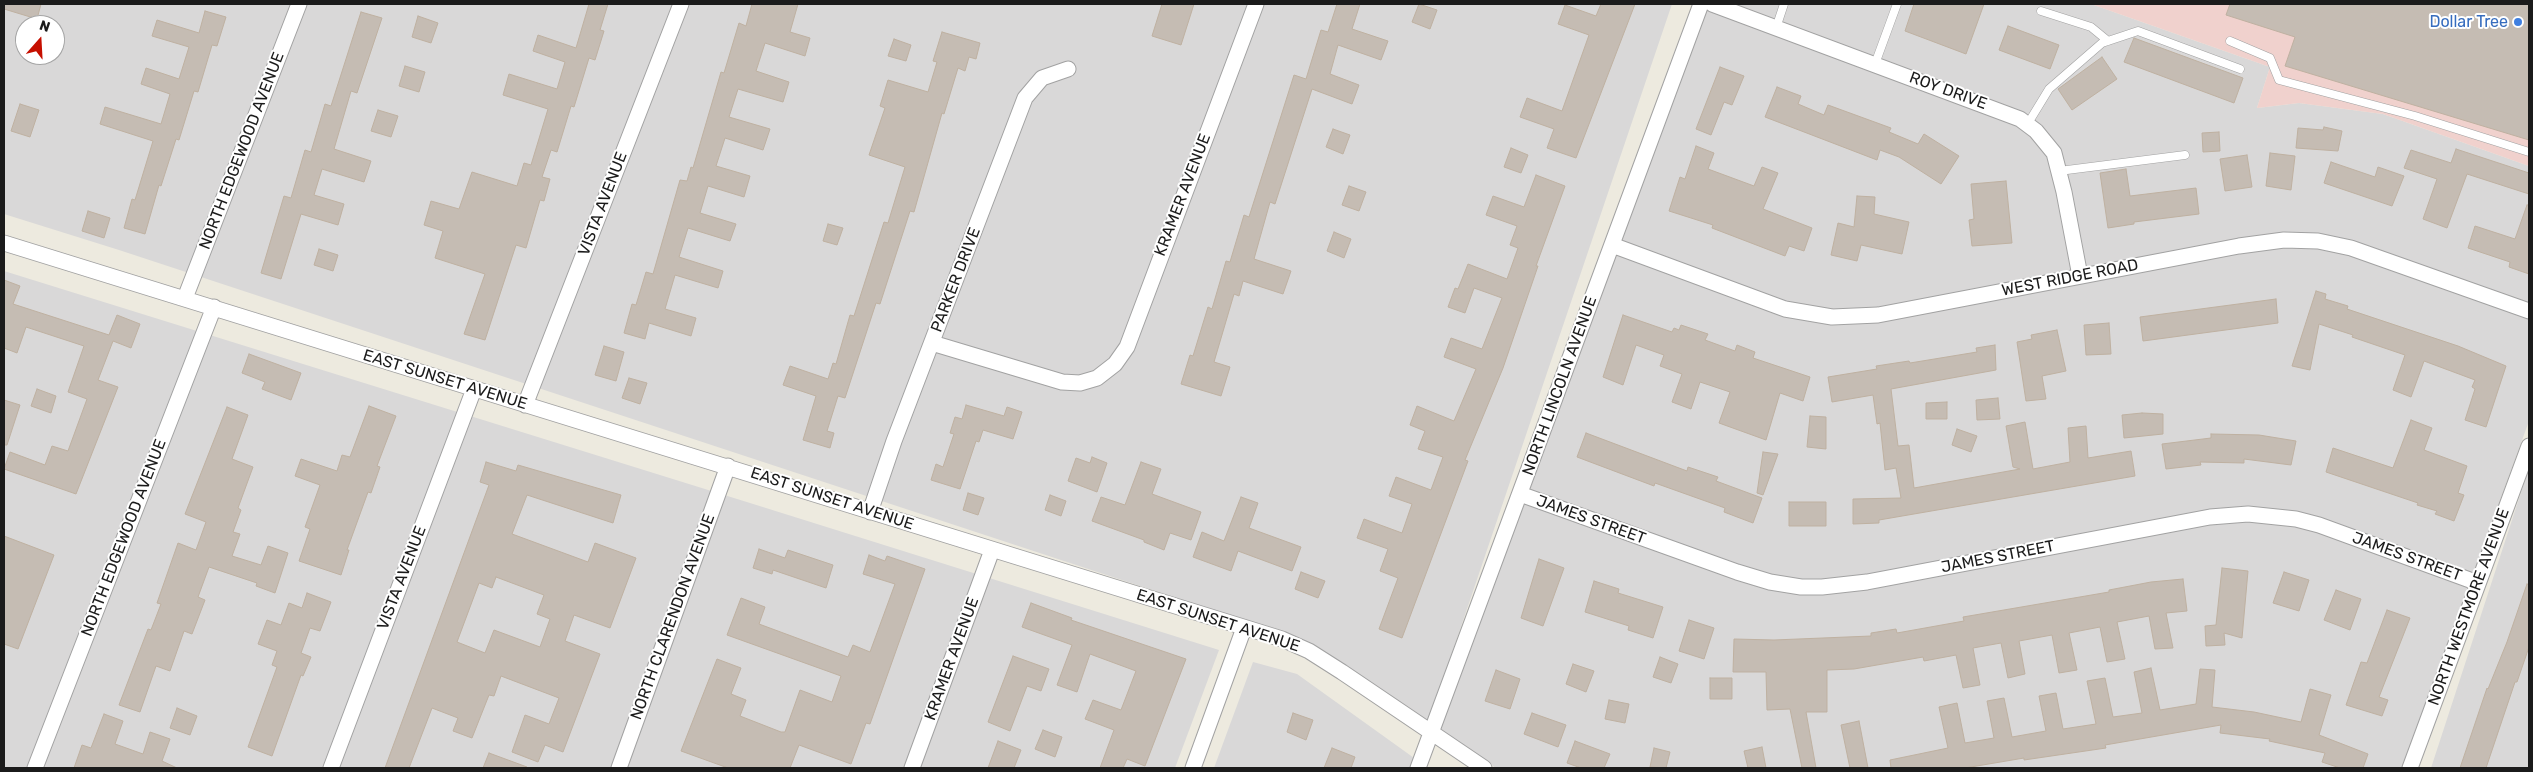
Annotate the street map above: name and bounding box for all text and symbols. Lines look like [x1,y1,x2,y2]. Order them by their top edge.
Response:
place label: Dollar Tree [2429,12,2508,32]
north arrow [15,15,65,65]
marker: Dollar Tree [2512,16,2524,28]
text: N [37,17,52,36]
street label: NORTH EDGEWOOD AVENUE [195,50,289,252]
street label: ROY DRIVE [1907,68,1989,114]
street label: KRAMER AVENUE [1151,131,1215,259]
street label: VISTA AVENUE [574,149,632,259]
street label: PARKER DRIVE [927,225,985,335]
street label: WEST RIDGE ROAD [2000,255,2140,301]
street label: NORTH LINCOLN AVENUE [1519,294,1601,478]
street label: EAST SUNSET AVENUE [361,346,529,414]
street label: NORTH EDGEWOOD AVENUE [77,437,171,639]
street label: EAST SUNSET AVENUE [748,464,916,534]
street label: JAMES STREET [1534,491,1648,549]
street label: NORTH WESTMORE AVENUE [2424,506,2514,708]
street label: NORTH CLARENDON AVENUE [627,511,719,723]
street label: VISTA AVENUE [373,523,431,633]
street label: JAMES STREET [2350,528,2464,586]
street label: JAMES STREET [1940,537,2056,577]
street label: EAST SUNSET AVENUE [1134,586,1302,656]
street label: KRAMER AVENUE [921,595,983,723]

